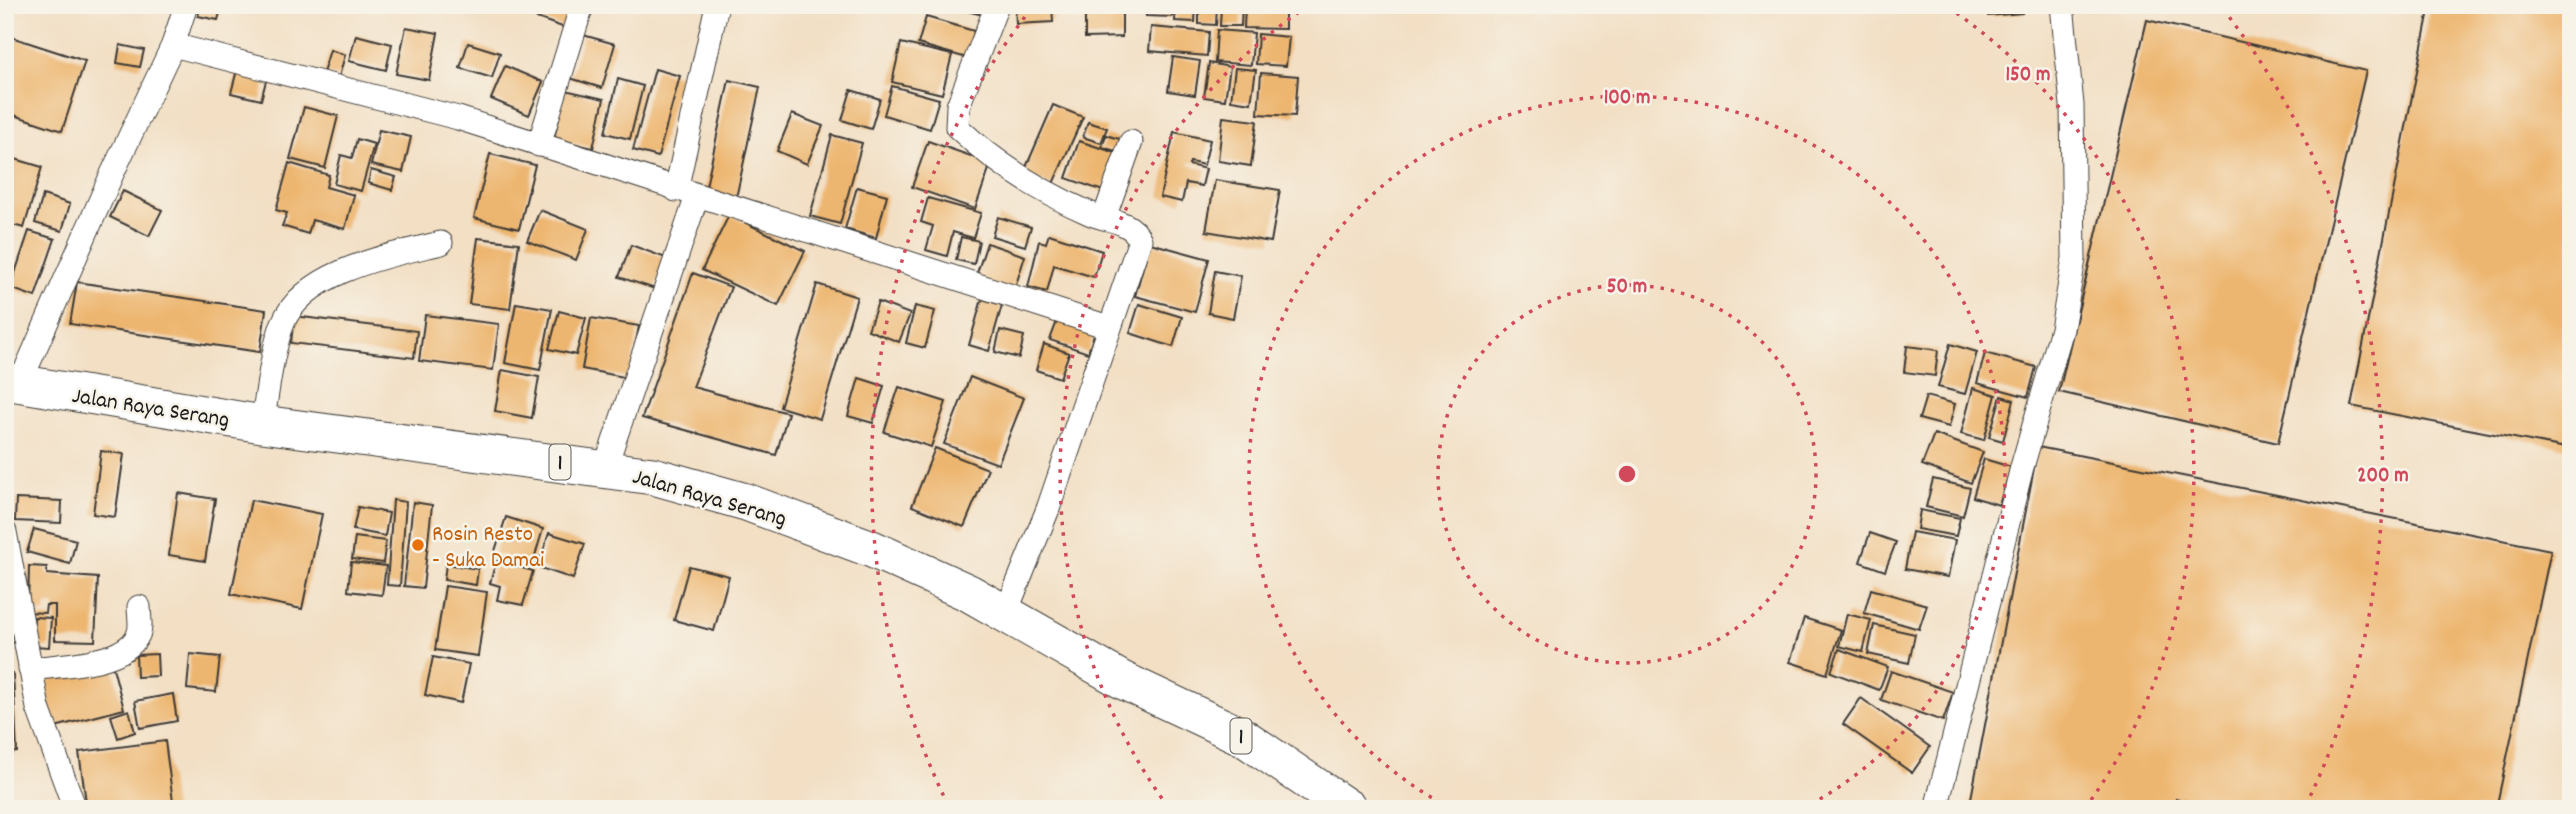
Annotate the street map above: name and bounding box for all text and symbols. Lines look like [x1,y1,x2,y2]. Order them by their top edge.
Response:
text: 150 m [2005,61,2051,91]
text: 100 m [1604,84,1650,114]
text: 50 m [1607,273,1647,303]
street label: Jalan Raya Serang [69,381,232,438]
road number: 1 [550,444,570,480]
street label: Jalan Raya Serang [628,462,790,537]
centre of rings [1615,462,1639,486]
text: 200 m [2357,462,2409,492]
place label: Rosin Resto - Suka Damai [432,519,544,578]
marker: Rosin Resto - Suka Damai [410,537,426,553]
road number: 1 [1230,718,1252,754]

